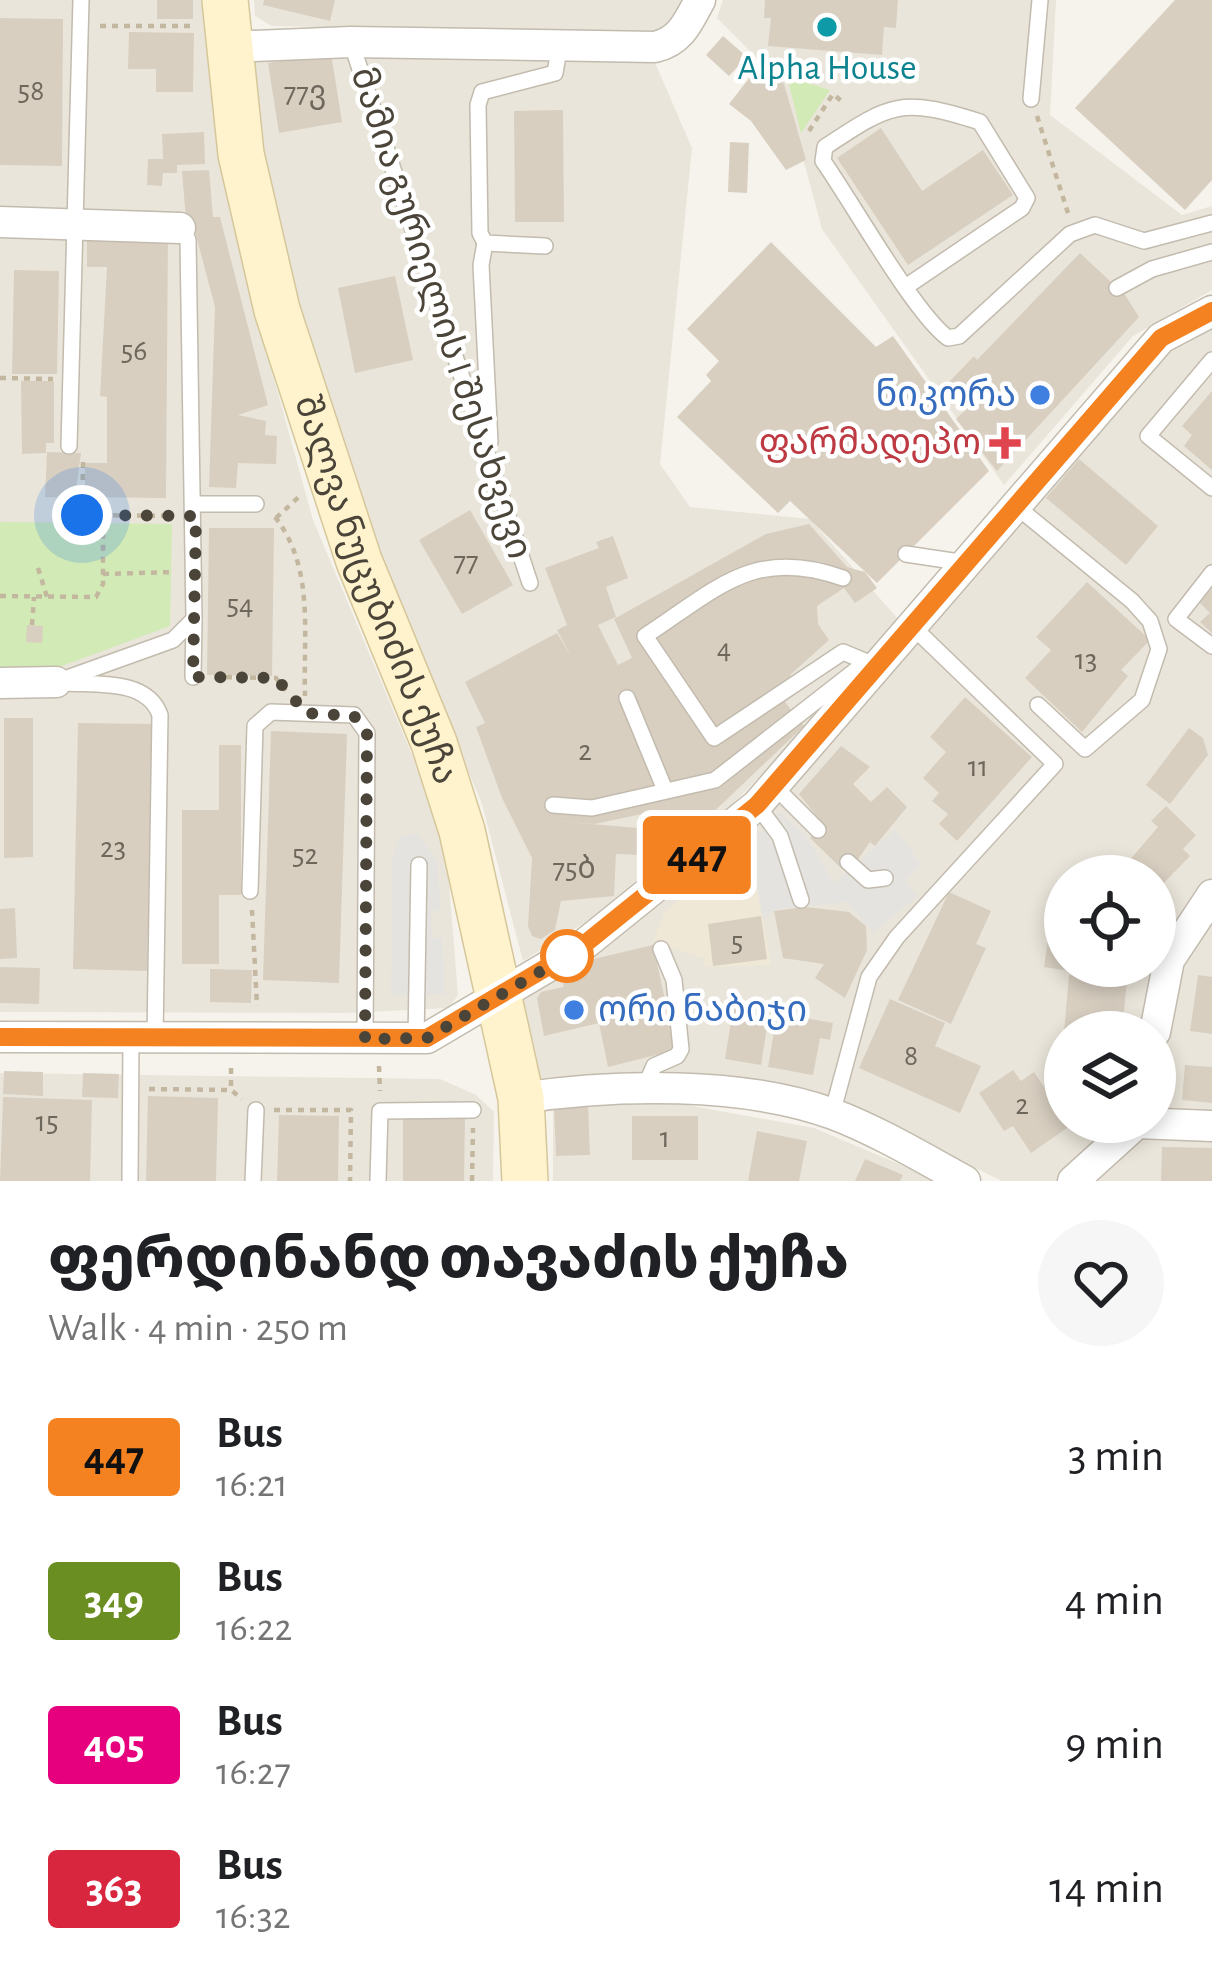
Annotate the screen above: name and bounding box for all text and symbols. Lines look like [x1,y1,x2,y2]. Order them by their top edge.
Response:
marker: Alpha House [814,14,840,40]
place label: Alpha House [737,50,917,86]
street label: მამია გურიელის I შესახვევი [342,63,538,564]
house number: 58 [18,76,44,106]
house number: 77ვ [284,78,326,110]
house number: 56 [121,336,147,366]
place label: ნიკორა [876,377,1016,415]
marker: ნიკორა [1027,382,1053,408]
street label: შალვა ნუცუბიძის ქუჩა [288,391,464,789]
place label: ფარმადეპო [759,425,981,464]
marker: ფარმადეპო [992,430,1018,456]
your location [52,485,112,545]
house number: 77 [453,547,479,577]
house number: 54 [227,590,253,620]
house number: 4 [717,634,731,664]
house number: 13 [1075,645,1097,675]
house number: 2 [578,736,592,766]
house number: 11 [968,752,988,782]
line badge: 447 [628,816,766,894]
house number: 23 [100,833,126,863]
text: 447 [667,834,727,876]
house number: 52 [292,840,318,870]
house number: 75ბ [552,854,596,884]
map controls [1044,855,1176,1143]
button: locate [1044,855,1176,987]
house number: 5 [731,927,743,957]
unlabelled marker [542,931,592,981]
place label: ორი ნაბიჯი [598,992,807,1030]
marker: ორი ნაბიჯი [561,997,587,1023]
button: layers [1044,1011,1176,1143]
house number: 8 [904,1041,918,1071]
house number: 2 [1015,1090,1029,1120]
house number: 15 [36,1107,58,1137]
house number: 1 [660,1123,670,1153]
button: heart [1038,1220,1164,1346]
text: ფერდინანდ თავაძის ქუჩა [48,1231,849,1288]
text: Walk · 4 min · 250 m [48,1309,348,1348]
text: Bus [216,1411,283,1456]
text: 3 min [1068,1434,1164,1479]
text: 447 [84,1436,144,1478]
text: 16:21 [216,1465,288,1504]
text: Bus [216,1555,283,1600]
text: 4 min [1065,1578,1164,1623]
text: 349 [84,1580,144,1622]
text: 16:22 [216,1609,292,1648]
text: Bus [216,1699,283,1744]
text: 9 min [1065,1722,1164,1767]
text: 405 [83,1724,145,1766]
text: 16:27 [216,1753,291,1792]
text: Bus [216,1843,283,1888]
text: 14 min [1049,1866,1164,1911]
text: 363 [86,1868,142,1910]
text: 16:32 [216,1897,291,1936]

